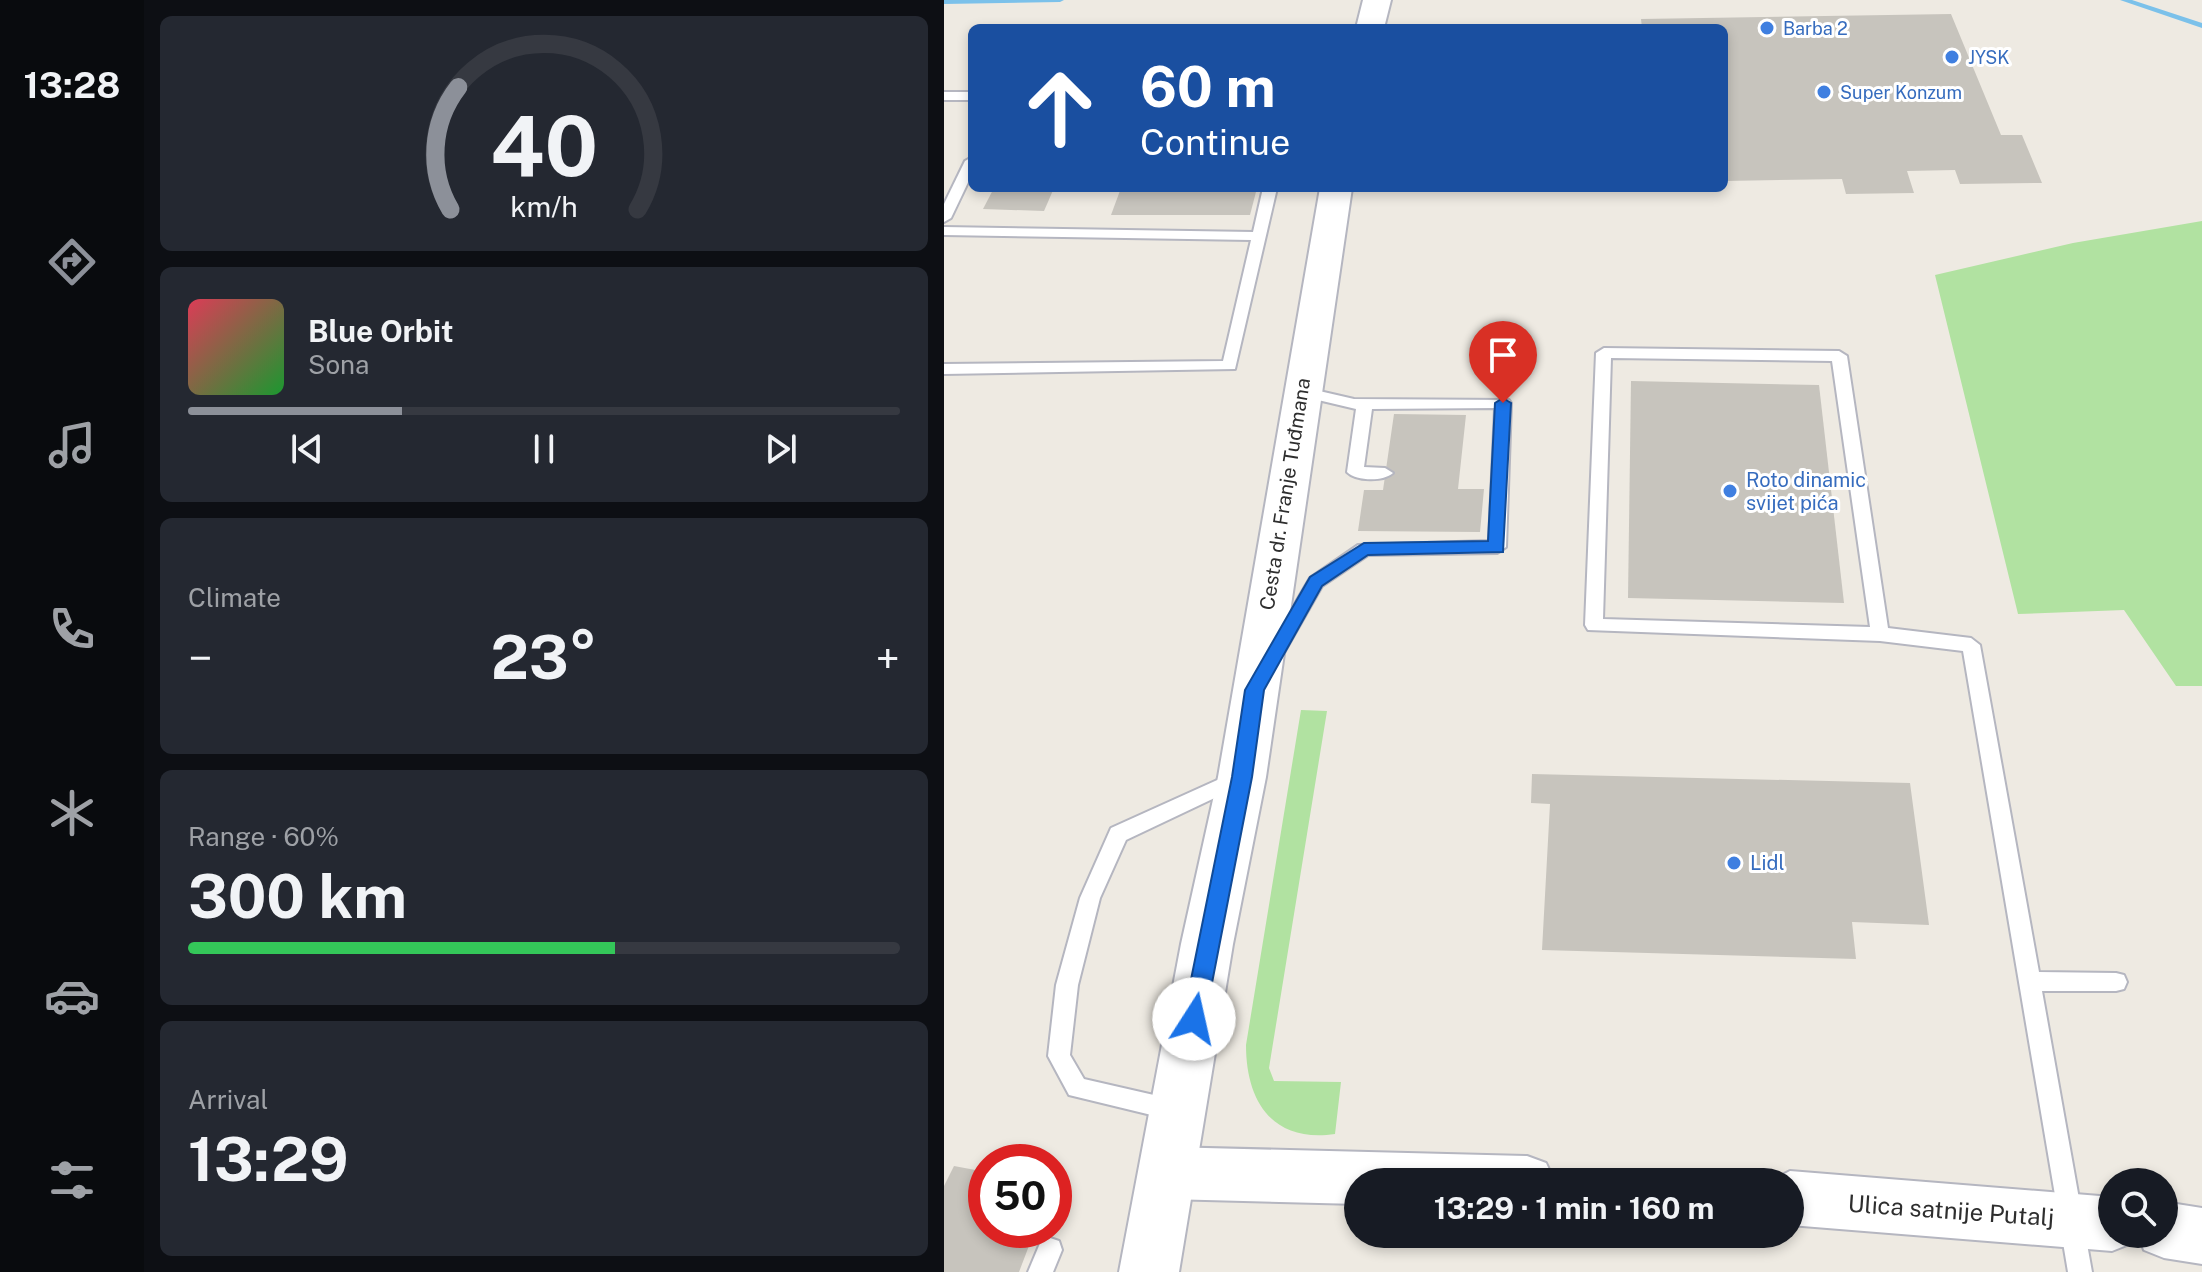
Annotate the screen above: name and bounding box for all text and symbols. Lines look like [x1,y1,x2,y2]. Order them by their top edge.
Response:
place label: Barba 2 [1783,18,1848,39]
marker: Barba 2 [1758,19,1776,37]
place label: JYSK [1968,47,2009,68]
marker: JYSK [1943,48,1961,66]
text: 60 m [1140,54,1276,120]
icon: ahead [1008,56,1112,160]
text: 13:28 [24,64,120,106]
place label: Super Konzum [1840,82,1962,103]
marker: Super Konzum [1815,83,1833,101]
text: 40 [490,96,598,194]
text: Continue [1140,121,1290,163]
text: km/h [510,190,578,223]
icon: directions [44,234,100,290]
text: Blue Orbit [308,313,454,349]
pin [1469,321,1537,403]
icon: arrive [1481,333,1525,377]
text: Sona [308,349,369,380]
street label: Cesta dr. Franje Tuđmana [1255,376,1315,612]
icon: music [44,417,100,473]
icon: previous [285,427,329,471]
icon: pause [522,427,566,471]
icon: next [759,427,803,471]
place label: Roto dinamic svijet pića [1746,468,1866,515]
marker: Roto dinamic svijet pića [1721,482,1739,500]
text: Climate [188,582,281,613]
icon: phone [44,601,100,657]
text: 23° [491,622,597,693]
text: − [188,632,212,684]
text: + [876,632,900,684]
icon: climate [44,785,100,841]
text: Range · 60% [188,821,339,852]
place label: Lidl [1750,851,1785,875]
marker: Lidl [1725,854,1743,872]
text: 300 km [188,861,407,932]
icon: car [44,968,100,1024]
position arrow [1152,977,1236,1061]
text: Arrival [188,1084,268,1115]
text: 13:29 [188,1124,349,1195]
speed limit sign: 50 [968,1144,1072,1248]
icon: filters [44,1152,100,1208]
map controls [2098,1168,2178,1248]
button: search [2098,1168,2178,1248]
street label: Ulica satnije Putalj [1847,1189,2055,1231]
text: 13:29 · 1 min · 160 m [1434,1190,1714,1226]

